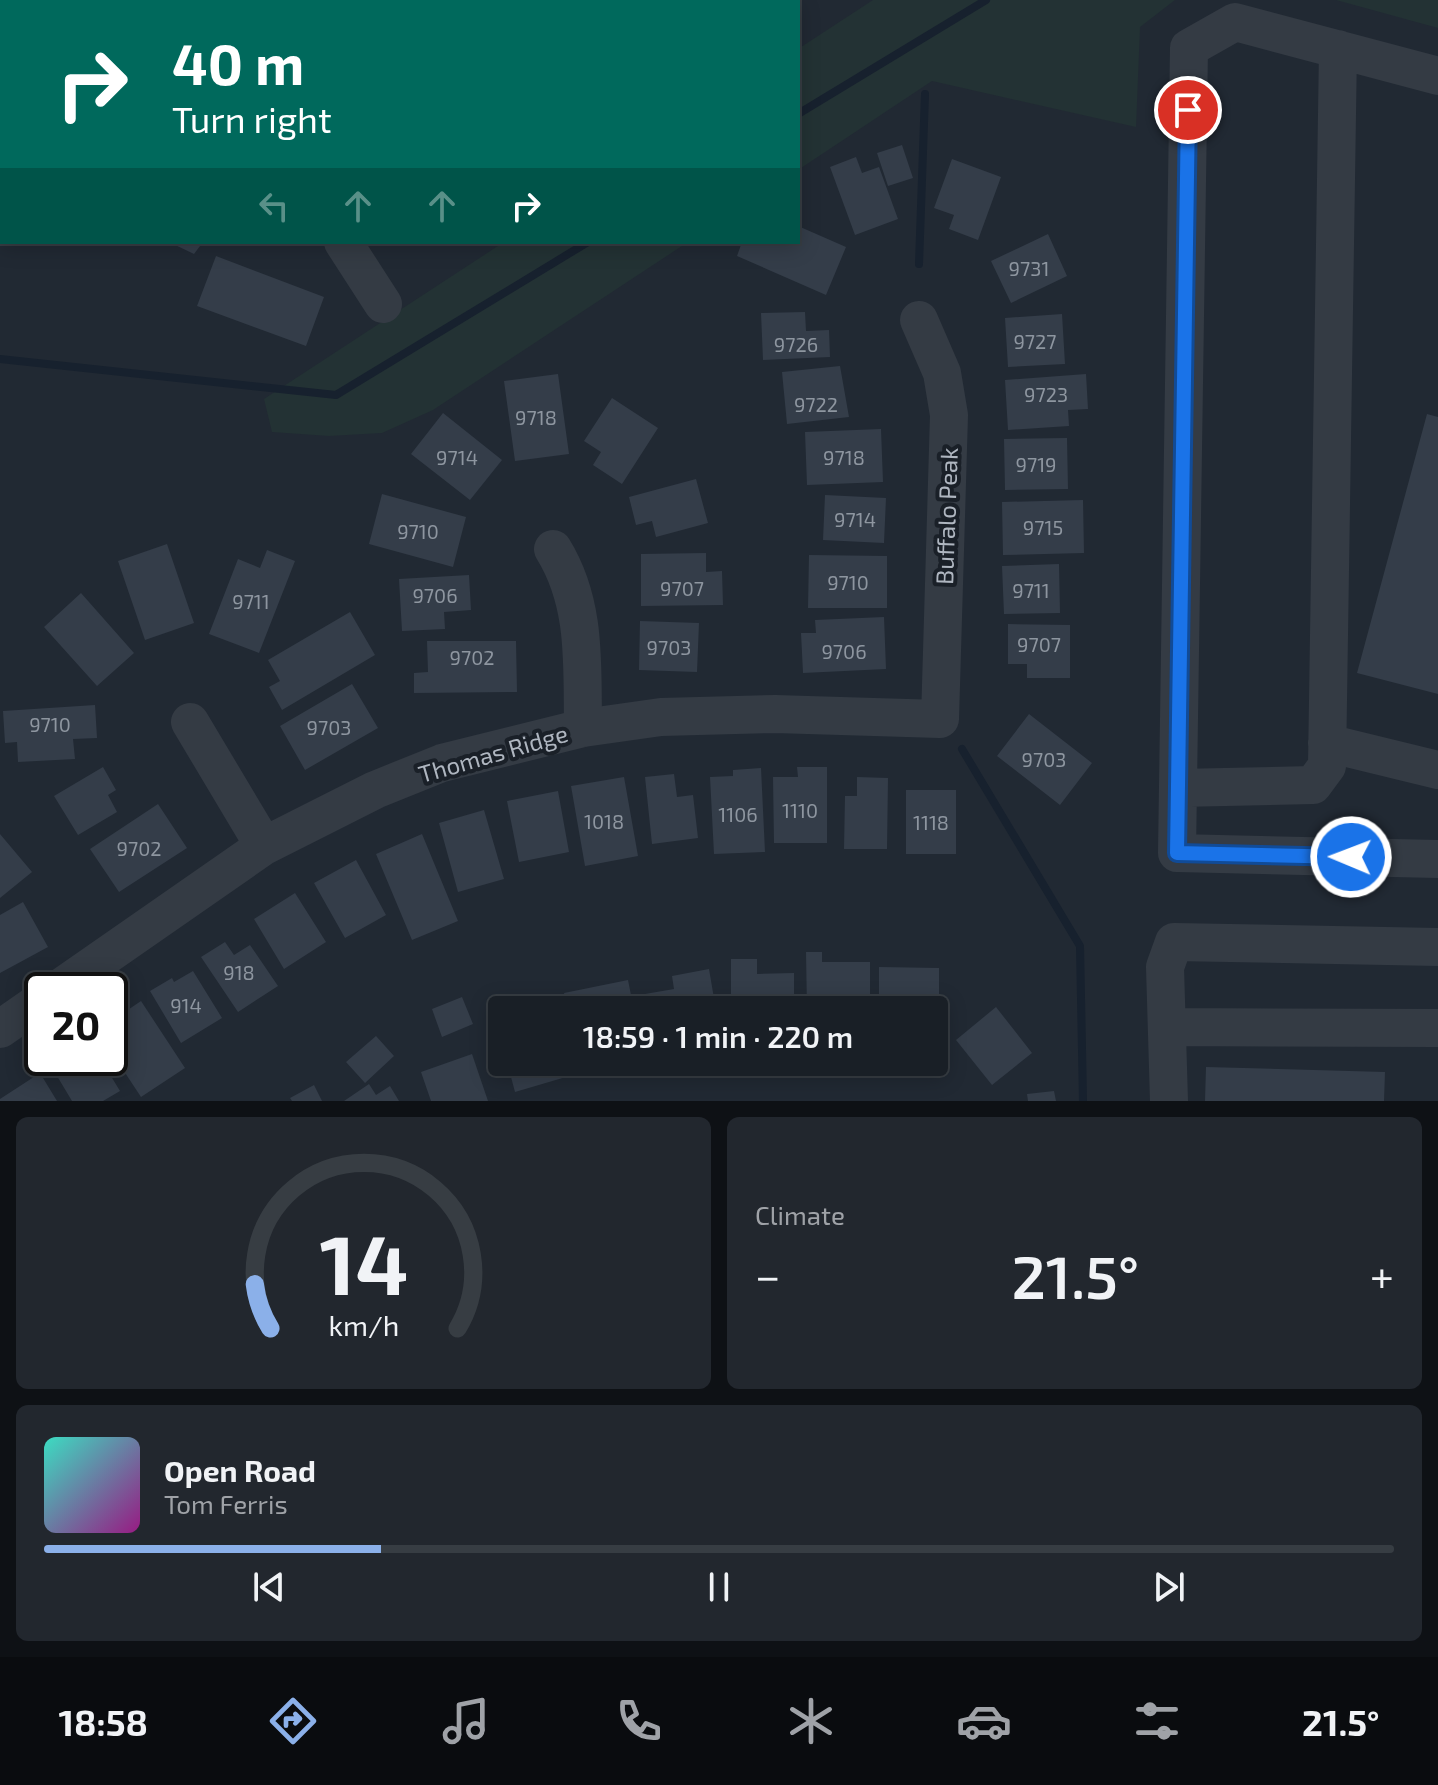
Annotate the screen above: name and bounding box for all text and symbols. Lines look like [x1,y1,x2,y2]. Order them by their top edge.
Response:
text: 40 m [172,29,304,96]
icon: right [40,32,144,136]
pin [1154,76,1222,144]
icon: arrive [1166,88,1210,132]
text: Turn right [172,97,332,140]
icon: left [252,184,296,228]
icon: ahead [336,184,380,228]
icon: ahead [420,184,464,228]
icon: right [504,184,548,228]
house number: 9731 [1009,256,1049,280]
house number: 9727 [1013,329,1057,353]
house number: 9726 [774,332,818,356]
house number: 9723 [1024,382,1068,406]
house number: 9722 [794,392,838,416]
house number: 9718 [515,405,557,429]
house number: 9714 [436,445,478,469]
house number: 9718 [823,445,865,469]
street label: Buffalo Peak [929,447,963,585]
house number: 9719 [1015,452,1057,476]
house number: 9714 [834,507,876,531]
house number: 9715 [1023,515,1063,539]
house number: 9710 [397,519,439,543]
house number: 9710 [827,570,869,594]
house number: 9707 [660,576,704,600]
house number: 9711 [1012,578,1050,602]
house number: 9706 [412,583,458,607]
house number: 9711 [232,589,270,613]
house number: 9707 [1017,632,1061,656]
house number: 9703 [647,635,691,659]
house number: 9706 [821,639,867,663]
house number: 9702 [450,645,494,669]
house number: 9710 [29,712,71,736]
house number: 9703 [307,715,351,739]
street label: Thomas Ridge [415,718,571,788]
house number: 9703 [1022,747,1066,771]
house number: 1110 [782,798,818,822]
house number: 1106 [718,802,758,826]
house number: 1018 [584,809,624,833]
house number: 1118 [913,810,949,834]
position arrow [1309,815,1393,899]
house number: 9702 [117,836,161,860]
house number: 918 [223,960,255,984]
speed limit sign: 20 [24,972,128,1076]
house number: 914 [170,993,202,1017]
text: 18:59 · 1 min · 220 m [583,1018,853,1054]
text: Climate [755,1199,845,1230]
text: 14 [319,1212,408,1312]
text: 21.5° [1011,1239,1139,1311]
text: − [755,1248,781,1301]
text: + [1370,1248,1394,1301]
text: km/h [328,1307,399,1342]
text: Open Road [164,1452,316,1488]
text: Tom Ferris [164,1488,288,1519]
icon: previous [247,1565,291,1609]
icon: pause [697,1565,741,1609]
icon: next [1147,1565,1191,1609]
icon: directions [265,1693,321,1749]
icon: music [438,1693,494,1749]
icon: phone [611,1693,667,1749]
icon: climate [783,1693,839,1749]
icon: car [956,1693,1012,1749]
icon: filters [1129,1693,1185,1749]
text: 18:58 [58,1700,148,1743]
text: 21.5° [1302,1700,1380,1743]

